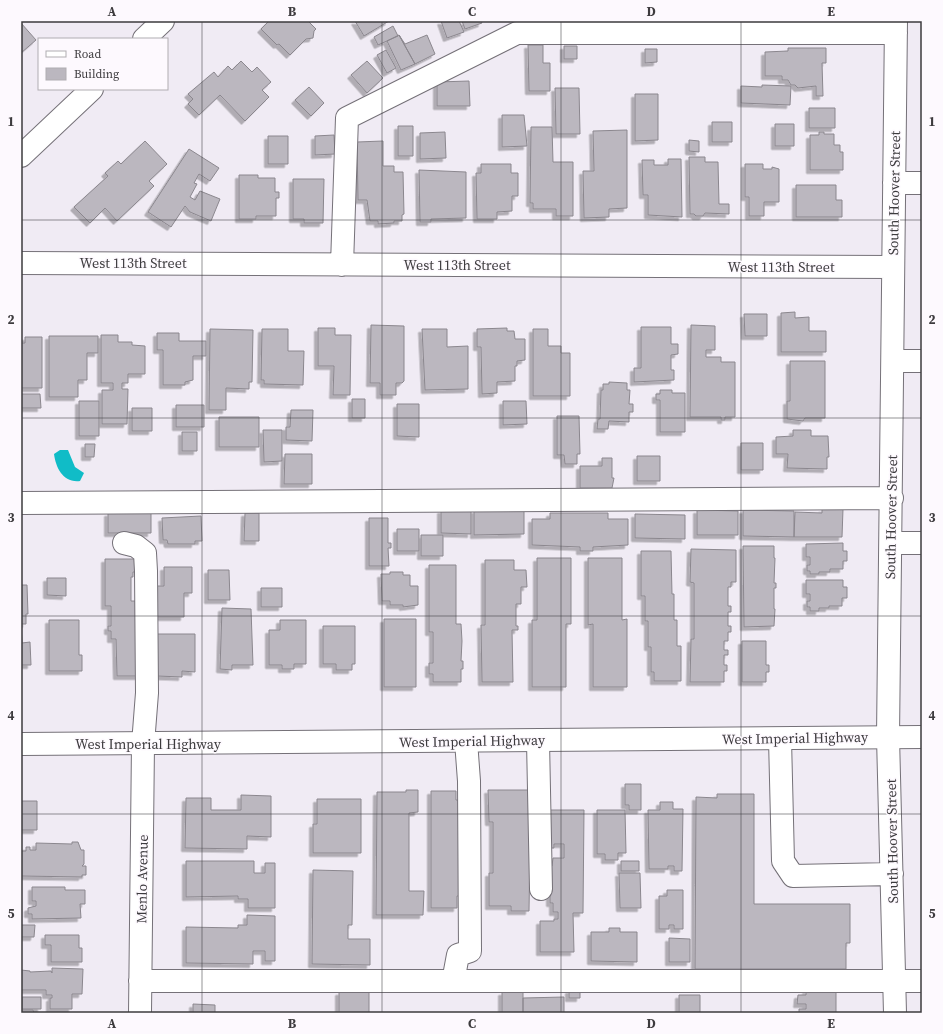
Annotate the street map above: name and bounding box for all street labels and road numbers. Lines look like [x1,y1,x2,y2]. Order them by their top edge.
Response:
street label: South Hoover Street [883,130,905,255]
street label: West 113th Street [80,253,187,273]
street label: West 113th Street [404,255,511,275]
street label: West 113th Street [728,257,835,277]
street label: South Hoover Street [880,454,902,579]
street label: West Imperial Highway [722,727,869,749]
street label: West Imperial Highway [399,730,546,752]
street label: West Imperial Highway [75,734,222,754]
street label: South Hoover Street [881,778,903,903]
street label: Menlo Avenue [131,834,153,924]

